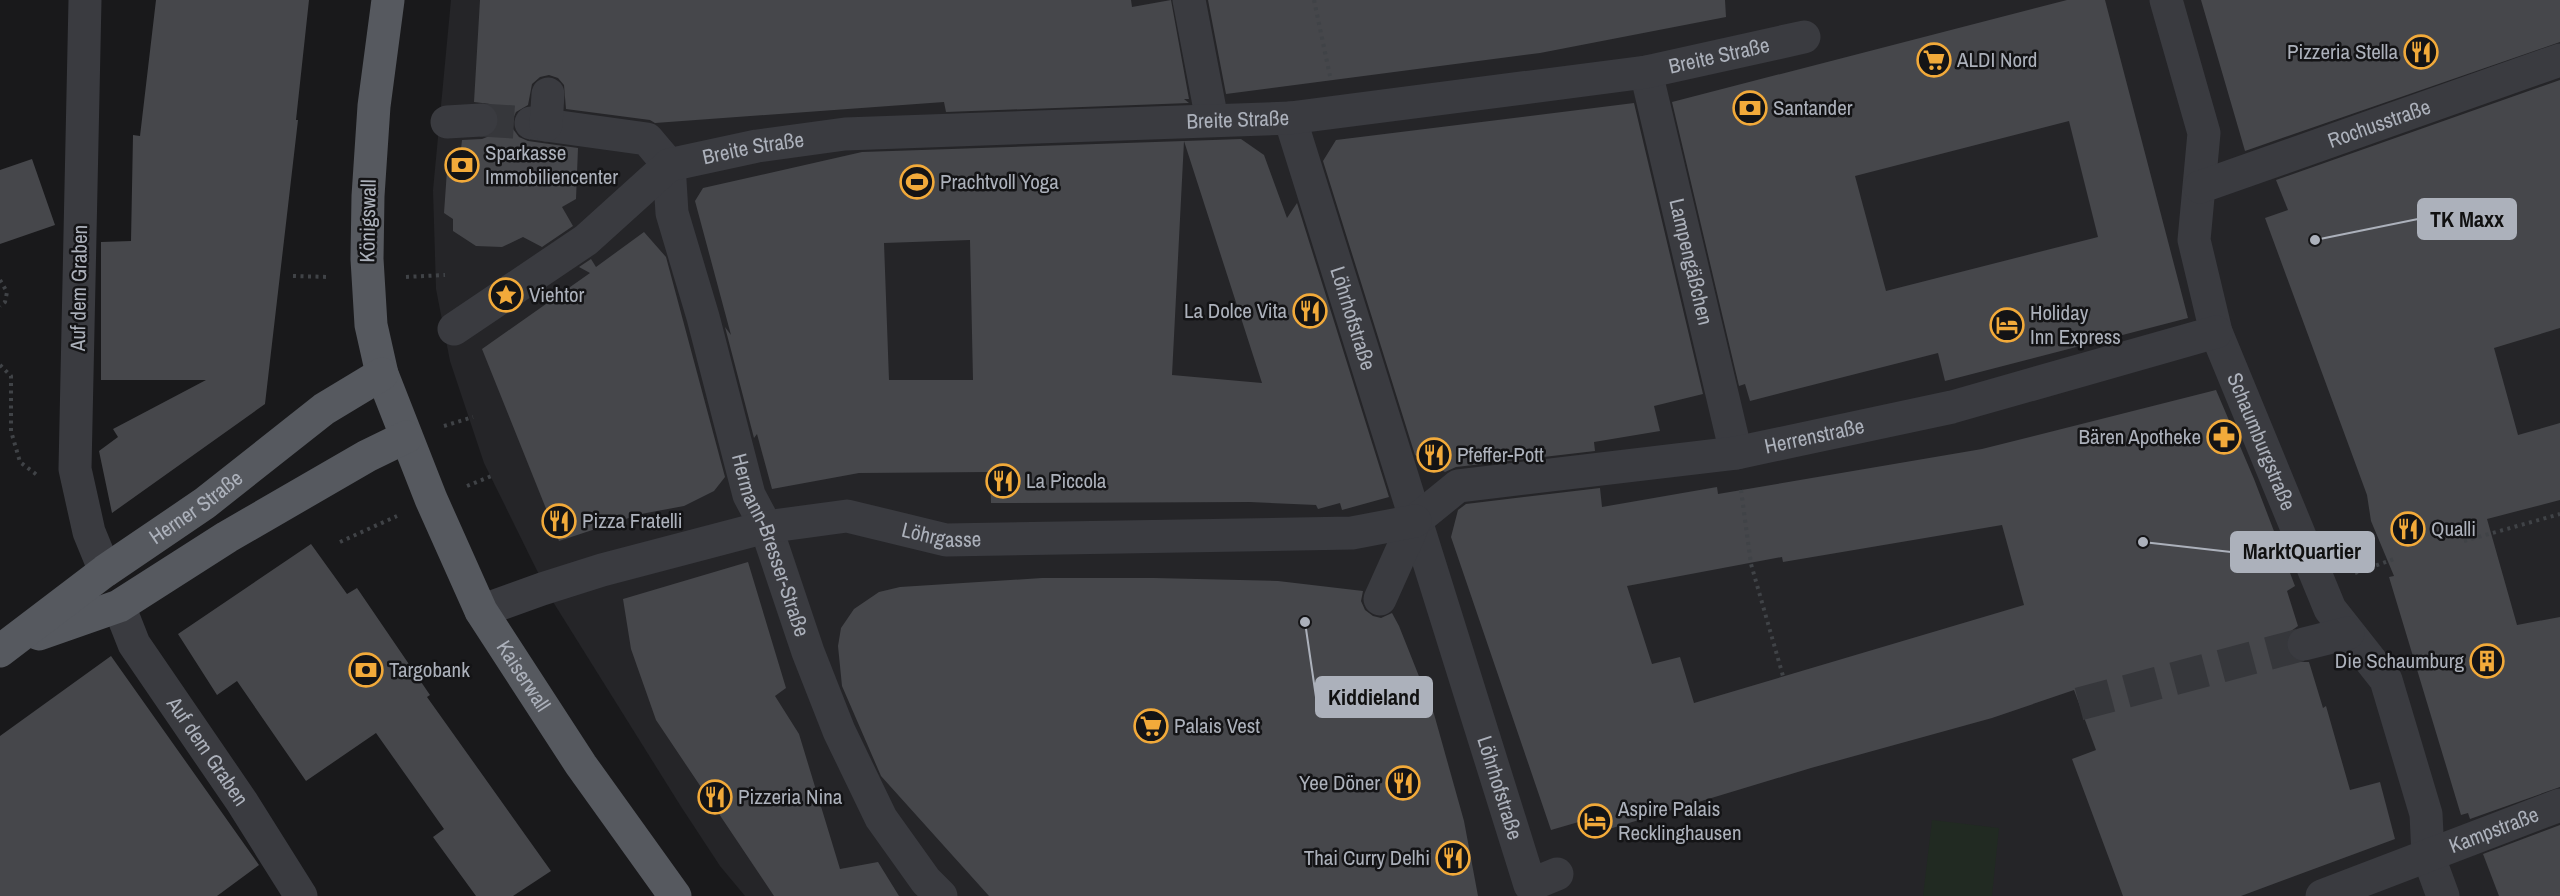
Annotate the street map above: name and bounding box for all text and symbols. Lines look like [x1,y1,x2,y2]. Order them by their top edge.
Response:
street label: Breite Straße [1666,30,1772,81]
restaurant icon: Pizzeria Stella [2403,34,2439,70]
place label: Pizzeria Stella [2287,37,2398,66]
supermarket icon: ALDI Nord [1916,42,1952,78]
place label: ALDI Nord [1956,45,2037,74]
bank icon: Santander [1732,90,1768,126]
street label: Rochusstraße [2324,92,2434,155]
place label: Santander [1773,93,1853,122]
street label: Breite Straße [1186,103,1290,136]
street label: Breite Straße [700,125,806,171]
place label: Sparkasse Immobiliencenter [485,138,618,191]
bank icon: Sparkasse Immobiliencenter [444,147,480,183]
sports icon: Prachtvoll Yoga [899,164,935,200]
place label: Prachtvoll Yoga [940,167,1059,196]
street label: Königswall [352,179,383,263]
street label: Lampengäßchen [1662,195,1720,328]
callout: TK Maxx [2418,199,2516,239]
text: TK Maxx [2430,204,2504,234]
street label: Auf dem Graben [63,225,94,352]
street label: Löhrhofstraße [1323,263,1383,374]
place icon: Viehtor [488,277,524,313]
place label: Viehtor [529,280,584,309]
restaurant icon: La Dolce Vita [1292,293,1328,329]
place label: La Dolce Vita [1184,296,1287,325]
place label: Holiday Inn Express [2030,298,2121,351]
hotel icon: Holiday Inn Express [1989,307,2025,343]
street label: Schaumburgstraße [2220,368,2303,515]
street label: Herrenstraße [1762,411,1867,461]
pharmacy icon: Bären Apotheke [2206,419,2242,455]
place label: Bären Apotheke [2078,422,2201,451]
restaurant icon: Pfeffer-Pott [1416,437,1452,473]
place label: Pfeffer-Pott [1457,440,1544,469]
street label: Hermann-Bresser-Straße [725,450,817,640]
restaurant icon: La Piccola [985,463,1021,499]
street label: Herner Straße [143,464,249,551]
place label: La Piccola [1026,466,1107,495]
restaurant icon: Pizza Fratelli [541,503,577,539]
place label: Pizza Fratelli [582,506,683,535]
restaurant icon: Qualli [2390,511,2426,547]
place label: Qualli [2431,514,2476,543]
street label: Löhrgasse [899,515,982,554]
callout: MarktQuartier [2231,532,2374,572]
text: MarktQuartier [2243,536,2361,566]
street label: Kaiserwall [490,635,557,717]
building icon: Die Schaumburg [2469,643,2505,679]
place label: Die Schaumburg [2335,646,2464,675]
bank icon: Targobank [348,652,384,688]
place label: Targobank [389,655,470,684]
callout: Kiddieland [1316,677,1432,717]
text: Kiddieland [1328,682,1420,712]
street label: Auf dem Graben [160,690,255,812]
supermarket icon: Palais Vest [1133,708,1169,744]
place label: Palais Vest [1174,711,1260,740]
street label: Löhrhofstraße [1470,732,1530,843]
restaurant icon: Yee Döner [1385,765,1421,801]
place label: Yee Döner [1299,768,1380,797]
restaurant icon: Pizzeria Nina [697,779,733,815]
place label: Pizzeria Nina [738,782,843,811]
place label: Aspire Palais Recklinghausen [1617,794,1741,847]
street label: Kampstraße [2445,800,2543,860]
hotel icon: Aspire Palais Recklinghausen [1577,803,1613,839]
restaurant icon: Thai Curry Delhi [1435,840,1471,876]
place label: Thai Curry Delhi [1304,843,1430,872]

